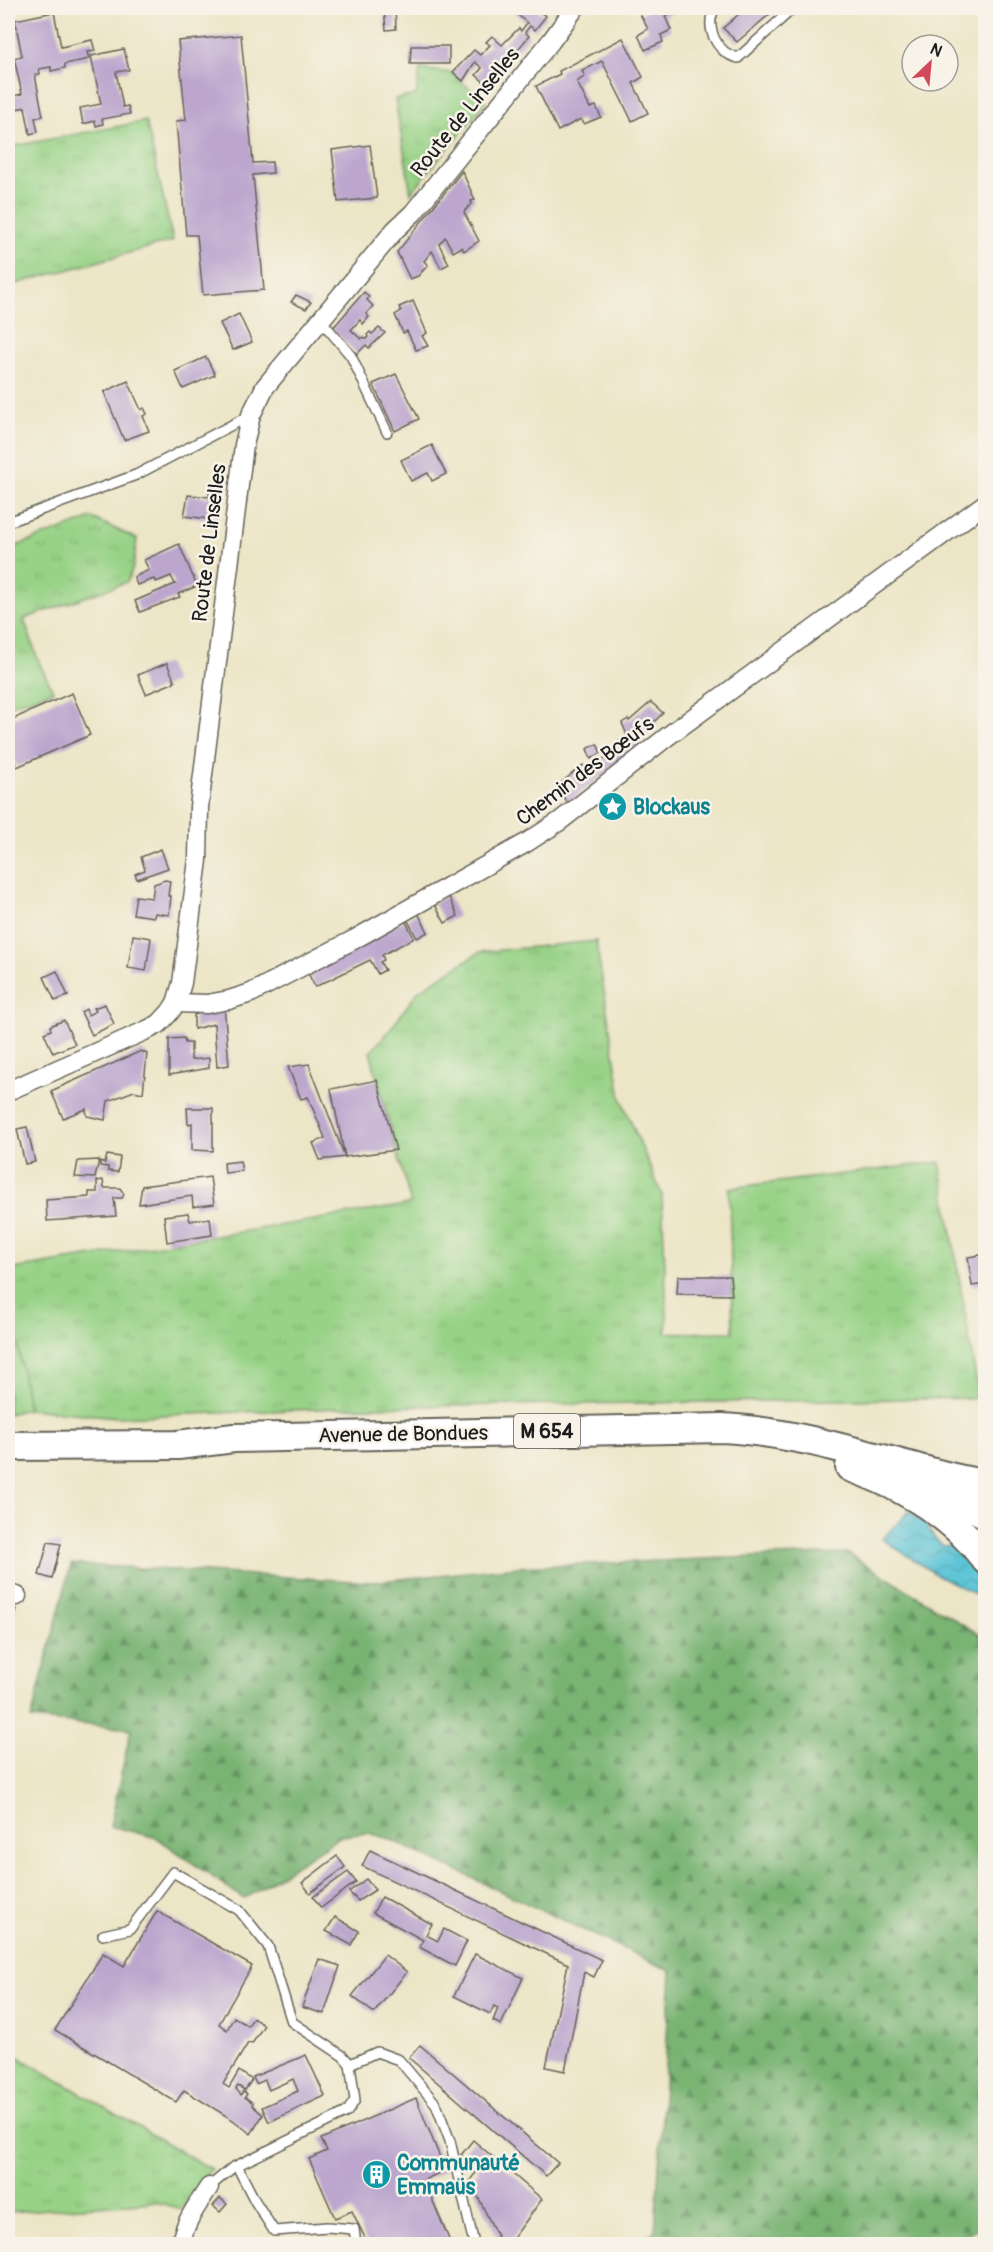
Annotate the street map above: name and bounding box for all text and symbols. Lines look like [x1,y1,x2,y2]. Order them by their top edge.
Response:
north arrow [900,33,960,93]
text: N [927,39,946,62]
street label: Route de Linselles [405,42,526,183]
street label: Route de Linselles [186,462,233,624]
street label: Chemin des Bœufs [511,710,660,832]
place icon: Blockaus [596,791,628,823]
place label: Blockaus [633,794,710,821]
road number: M 654 [514,1414,580,1448]
street label: Avenue de Bondues [318,1420,489,1449]
place label: Communauté Emmaüs [397,2150,520,2201]
building icon: Communauté Emmaüs [360,2159,392,2191]

